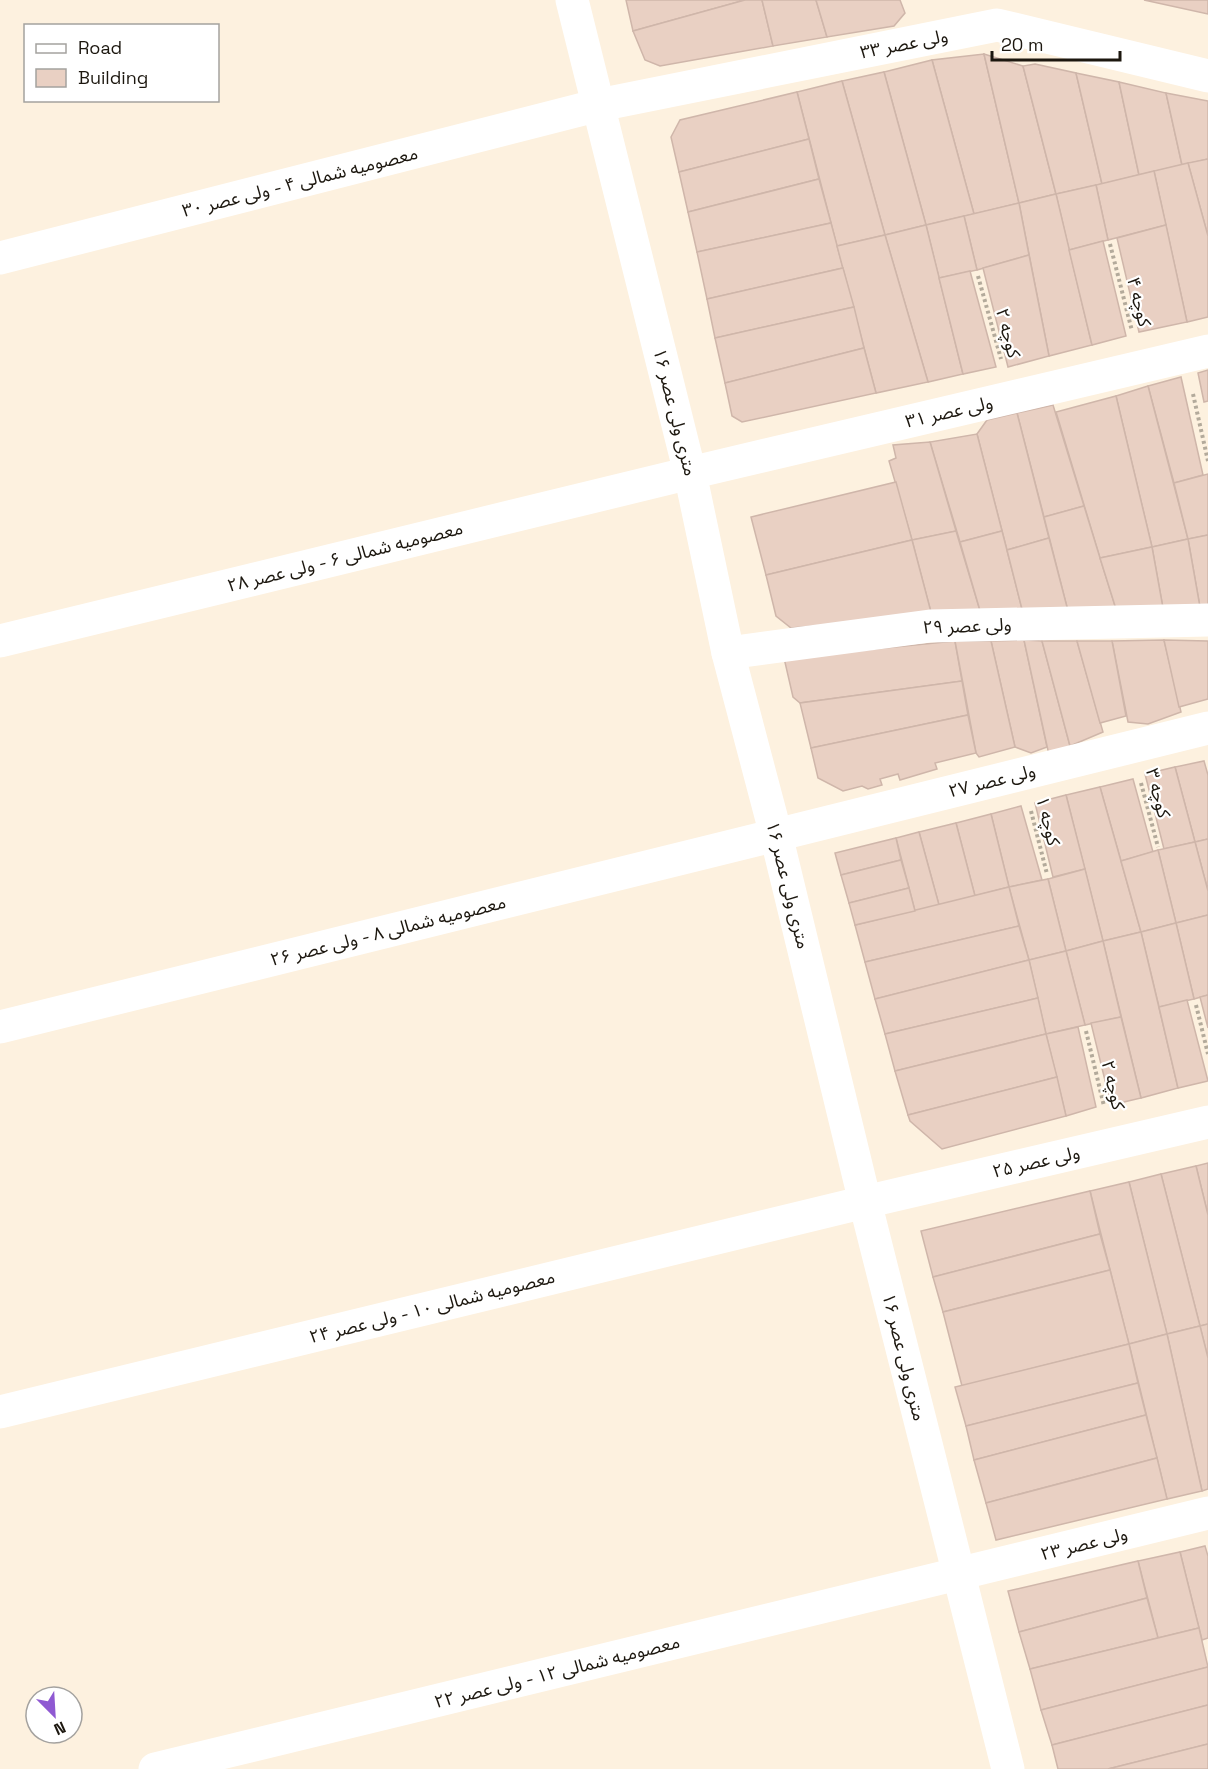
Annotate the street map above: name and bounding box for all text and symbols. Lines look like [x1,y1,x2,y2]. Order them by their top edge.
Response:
legend [24,24,219,102]
street label: ولی عصر ۳۳ [858,24,950,63]
scale bar [992,24,1120,62]
text: 20 m [1001,33,1044,56]
text: Road [78,36,122,59]
text: Building [78,66,148,89]
street label: معصومیه شمالی ۴ - ولی عصر ۳۰ [180,141,420,222]
street label: کوچه ۴ [1122,275,1157,330]
street label: کوچه ۲ [991,306,1026,361]
street label: ۱۶ متری ولی عصر [649,346,702,478]
street label: ولی عصر ۳۱ [903,390,995,433]
street label: معصومیه شمالی ۶ - ولی عصر ۲۸ [225,516,465,597]
street label: ولی عصر ۲۹ [922,612,1012,639]
street label: ولی عصر ۲۷ [946,759,1038,802]
street label: کوچه ۳ [1141,766,1176,821]
street label: کوچه ۱ [1031,794,1066,849]
street label: ۱۶ متری ولی عصر [762,819,815,951]
street label: معصومیه شمالی ۸ - ولی عصر ۲۶ [268,890,508,971]
street label: کوچه ۲ [1097,1058,1130,1113]
street label: ولی عصر ۲۵ [990,1140,1082,1183]
street label: معصومیه شمالی ۱۰ - ولی عصر ۲۴ [307,1265,557,1348]
street label: ۱۶ متری ولی عصر [878,1291,931,1423]
street label: ولی عصر ۲۳ [1038,1522,1130,1565]
street label: معصومیه شمالی ۱۲ - ولی عصر ۲۲ [432,1630,682,1713]
north arrow [24,1685,84,1745]
text: N [51,1716,69,1740]

